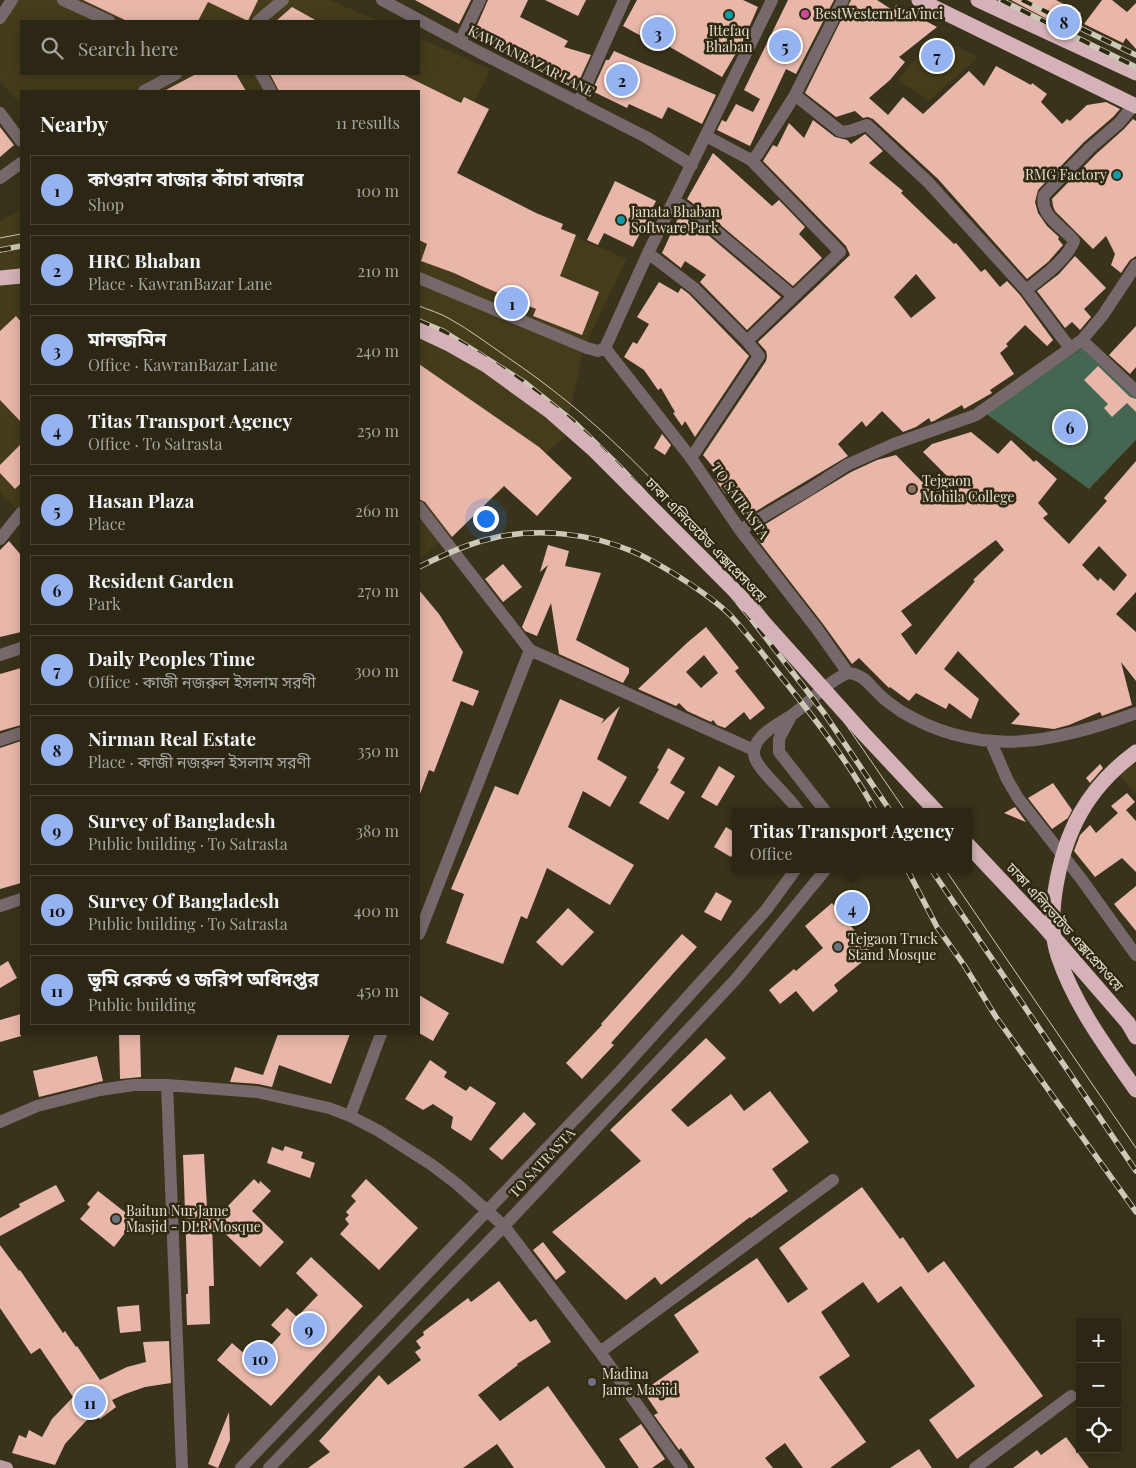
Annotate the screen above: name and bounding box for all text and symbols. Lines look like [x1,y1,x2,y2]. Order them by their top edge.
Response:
pin: 8 [1048,3,1080,41]
place label: BestWestern LaVinci [815,4,943,23]
marker: BestWestern LaVinci [799,8,811,20]
marker: Ittefaq Bhaban [723,9,735,21]
pin: 3 [642,14,674,52]
search box [20,20,420,75]
street label: KAWRANBAZAR LANE [465,20,598,101]
place label: Ittefaq Bhaban [705,21,753,56]
pin: 5 [769,27,801,65]
icon: search [38,34,66,62]
text: Search here [78,35,178,61]
pin: 7 [921,37,953,75]
pin: 2 [606,61,638,99]
text: Nearby [40,109,109,137]
text: 11 results [335,112,400,133]
text: কাওরান বাজার কাঁচা বাজার [88,165,304,191]
place label: RMG Factory [1025,165,1107,184]
marker: RMG Factory [1111,169,1123,181]
text: 1 [54,180,60,201]
text: 100 m [356,180,399,201]
text: Shop [88,194,124,215]
place label: Janata Bhaban Software Park [630,202,720,237]
marker: Janata Bhaban Software Park [615,214,627,226]
text: HRC Bhaban [88,247,201,273]
text: 2 [53,260,61,281]
text: 210 m [358,260,399,281]
text: Place · KawranBazar Lane [88,273,272,294]
pin: 1 [496,284,528,322]
text: মানব্জমিন [88,325,166,351]
text: 3 [53,340,61,361]
text: 240 m [356,340,399,361]
text: Office · KawranBazar Lane [88,354,277,375]
text: Titas Transport Agency [88,407,292,433]
pin: 6 [1054,408,1086,446]
text: 4 [53,420,61,441]
text: 250 m [357,420,399,441]
text: Office · To Satrasta [88,433,223,454]
street label: TO SATRASTA [707,459,774,543]
place label: Tejgaon Mohila College [922,471,1015,506]
street label: ঢাকা এলিভেটেড এক্সপ্রেসওয়ে [641,472,771,606]
marker: Tejgaon Mohila College [906,483,918,495]
text: Hasan Plaza [88,487,194,513]
text: 5 [53,500,61,521]
text: 260 m [355,500,399,521]
your location [473,506,499,532]
text: Place [88,513,126,534]
text: Resident Garden [88,567,234,593]
text: 6 [53,580,61,601]
text: 270 m [357,580,399,601]
text: Park [88,593,121,614]
text: Daily Peoples Time [88,645,255,671]
text: 7 [53,660,61,681]
text: 300 m [354,660,399,681]
text: Office · কাজী নজরুল ইসলাম সরণী [88,671,316,692]
text: Nirman Real Estate [88,725,256,751]
text: 8 [53,740,61,761]
text: 350 m [357,740,399,761]
text: Place · কাজী নজরুল ইসলাম সরণী [88,751,311,772]
text: Survey of Bangladesh [88,807,275,833]
popup [732,808,972,873]
text: Titas Transport Agency [750,817,954,843]
text: 9 [53,820,61,841]
text: 380 m [356,820,399,841]
text: Public building · To Satrasta [88,833,288,854]
text: Office [750,843,792,864]
street label: ঢাকা এলিভেটেড এক্সপ্রেসওয়ে [1002,858,1128,995]
text: Survey Of Bangladesh [88,887,280,913]
pin: 4 [836,889,868,927]
text: 10 [49,900,65,921]
text: 400 m [354,900,399,921]
text: Public building · To Satrasta [88,913,288,934]
place label: Tejgaon Truck Stand Mosque [848,929,938,964]
marker: Tejgaon Truck Stand Mosque [832,941,844,953]
text: ভূমি রেকর্ড ও জরিপ অধিদপ্তর [88,965,319,991]
text: 11 [51,980,63,1001]
text: 450 m [357,980,399,1001]
text: Public building [88,994,196,1015]
street label: TO SATRASTA [504,1123,579,1202]
place label: Baitun Nur Jame Masjid - DLR Mosque [126,1201,261,1236]
marker: Baitun Nur Jame Masjid - DLR Mosque [110,1213,122,1225]
pin: 9 [293,1310,325,1348]
map controls [1076,1318,1121,1453]
button: + [1076,1318,1121,1363]
pin: 10 [244,1339,276,1377]
button: − [1076,1363,1121,1408]
place label: Madina Jame Masjid [601,1364,678,1399]
marker: Madina Jame Masjid [586,1376,598,1388]
pin: 11 [74,1383,106,1421]
button: locate [1076,1408,1121,1453]

